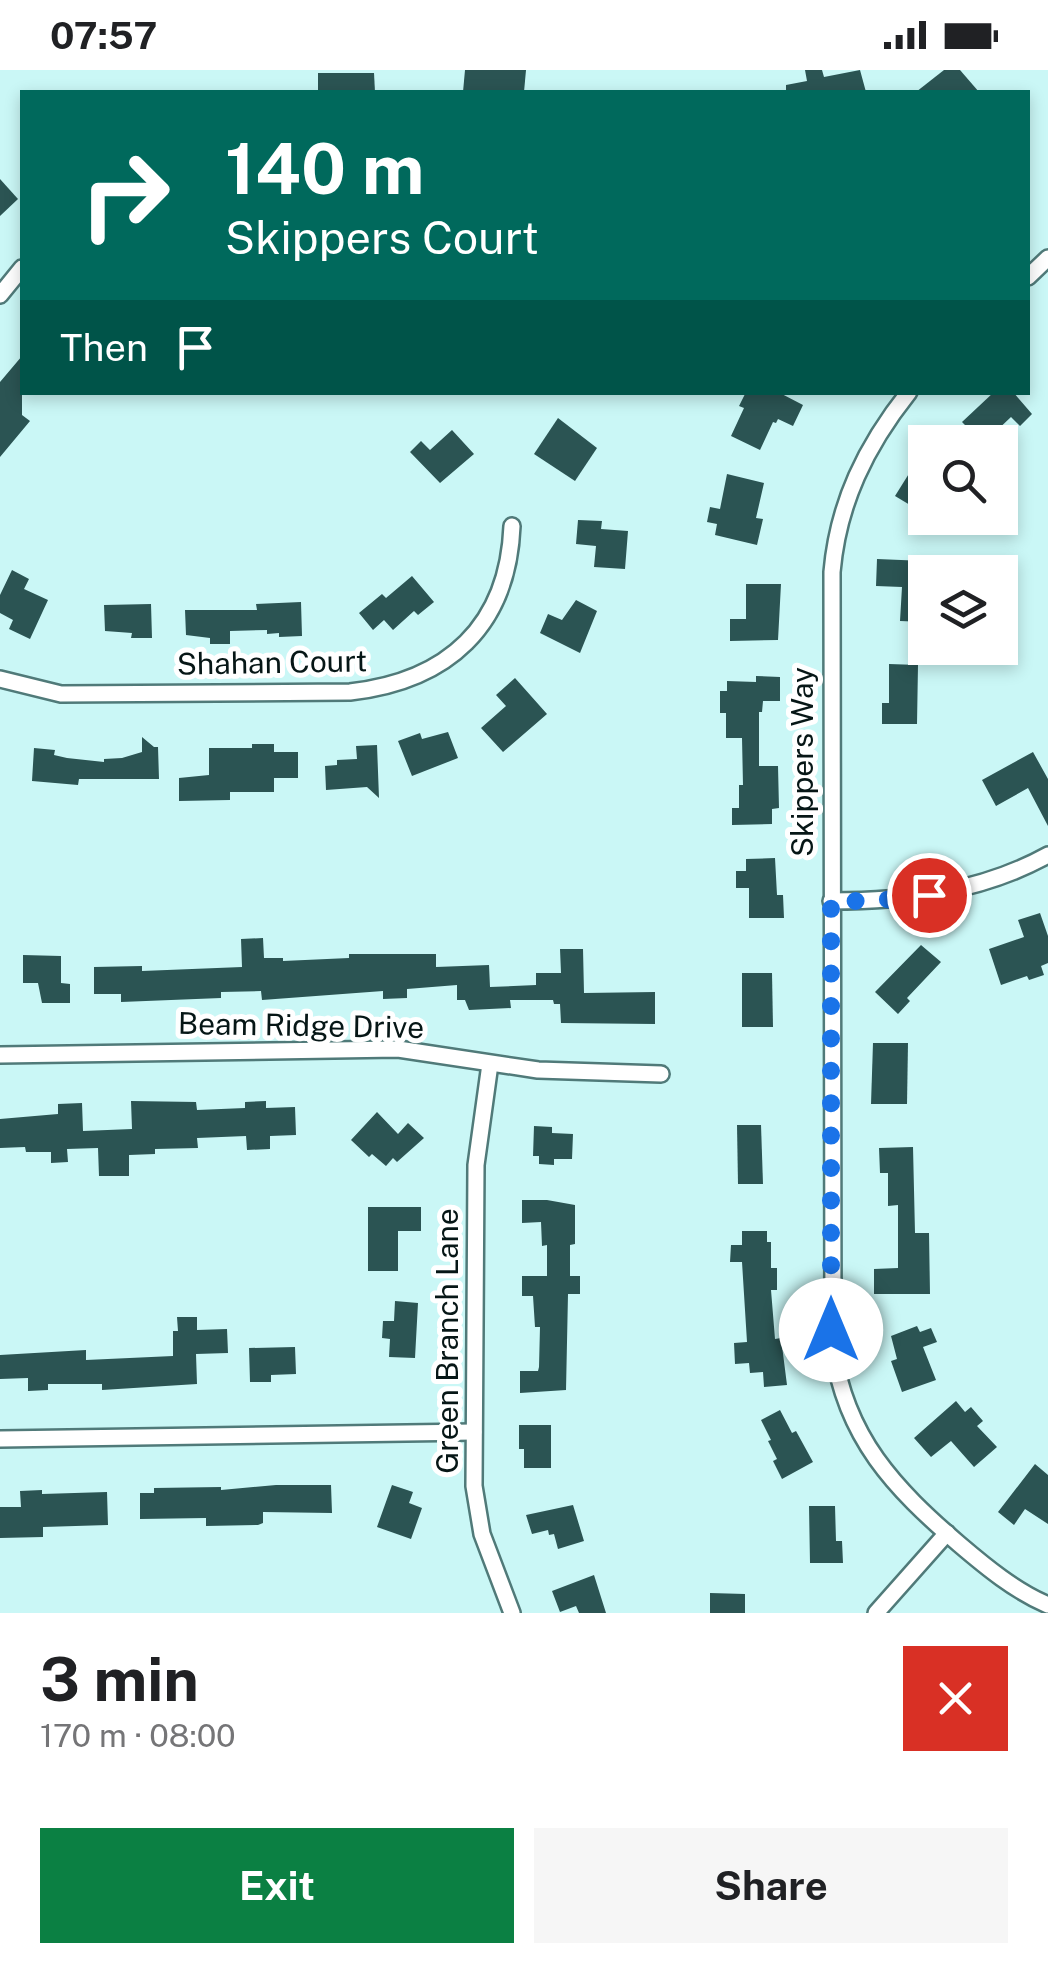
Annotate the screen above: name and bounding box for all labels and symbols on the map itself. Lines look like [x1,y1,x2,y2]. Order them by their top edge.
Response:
street label: Shahan Court [176,642,368,682]
street label: Skippers Way [784,667,820,857]
pin [887,853,972,938]
street label: Beam Ridge Drive [178,1005,424,1045]
street label: Green Branch Lane [429,1208,465,1474]
position arrow [779,1278,883,1382]

